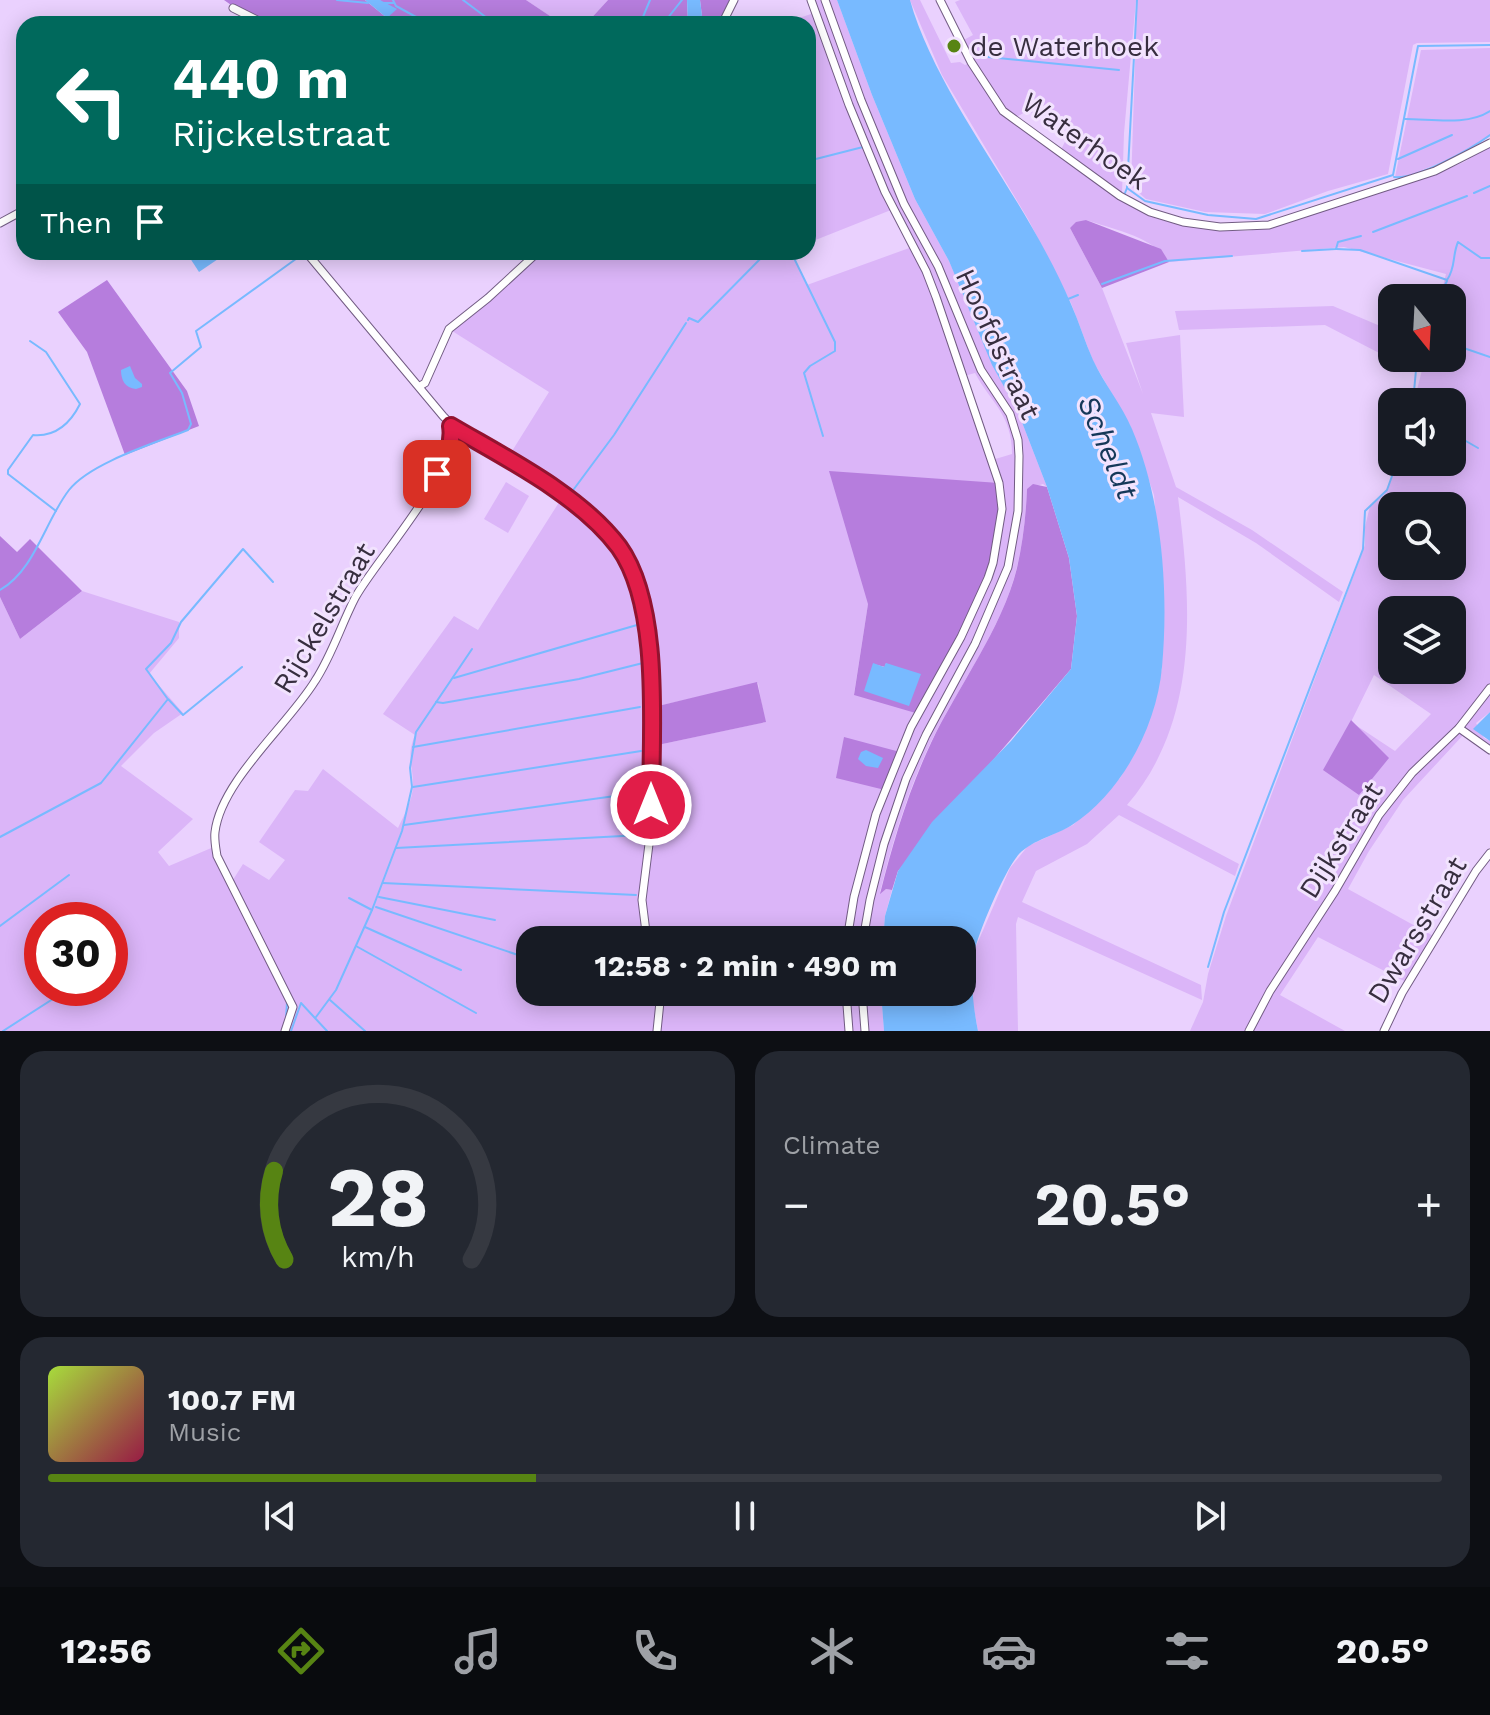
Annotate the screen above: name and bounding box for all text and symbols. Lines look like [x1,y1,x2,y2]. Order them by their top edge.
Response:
place label: de Waterhoek [970,30,1159,63]
marker: de Waterhoek [945,37,963,55]
text: 440 m [172,46,349,112]
icon: left [40,48,144,152]
street label: Waterhoek [1016,85,1155,197]
text: Rijckelstraat [172,113,390,155]
icon: arrive [128,200,172,244]
text: Then [40,205,112,240]
street label: Hoofdstraat [949,264,1047,425]
north arrow [1378,284,1466,372]
map controls [1378,284,1466,684]
button: sound [1378,388,1466,476]
water label: Scheldt [1070,390,1146,505]
pin [403,440,471,508]
icon: arrive [415,452,459,496]
button: search [1378,492,1466,580]
street label: Rijckelstraat [266,537,382,699]
button: layers [1378,596,1466,684]
position arrow [609,763,693,847]
street label: Dijkstraat [1292,776,1390,904]
street label: Dwarsstraat [1360,851,1474,1009]
speed limit sign: 30 [24,902,128,1006]
text: 12:58 · 2 min · 490 m [595,948,897,983]
text: Climate [783,1130,881,1160]
text: 28 [327,1149,428,1246]
text: 20.5° [1035,1169,1190,1240]
text: − [783,1179,810,1231]
text: + [1415,1179,1442,1231]
text: km/h [341,1240,414,1274]
text: 100.7 FM [168,1382,296,1417]
text: Music [168,1417,241,1447]
icon: previous [258,1494,302,1538]
icon: pause [723,1494,767,1538]
icon: next [1188,1494,1232,1538]
icon: directions [273,1623,329,1679]
icon: music [450,1623,506,1679]
icon: phone [627,1623,683,1679]
icon: climate [804,1623,860,1679]
icon: car [981,1623,1037,1679]
icon: filters [1159,1623,1215,1679]
text: 12:56 [61,1630,152,1672]
text: 20.5° [1336,1630,1429,1672]

